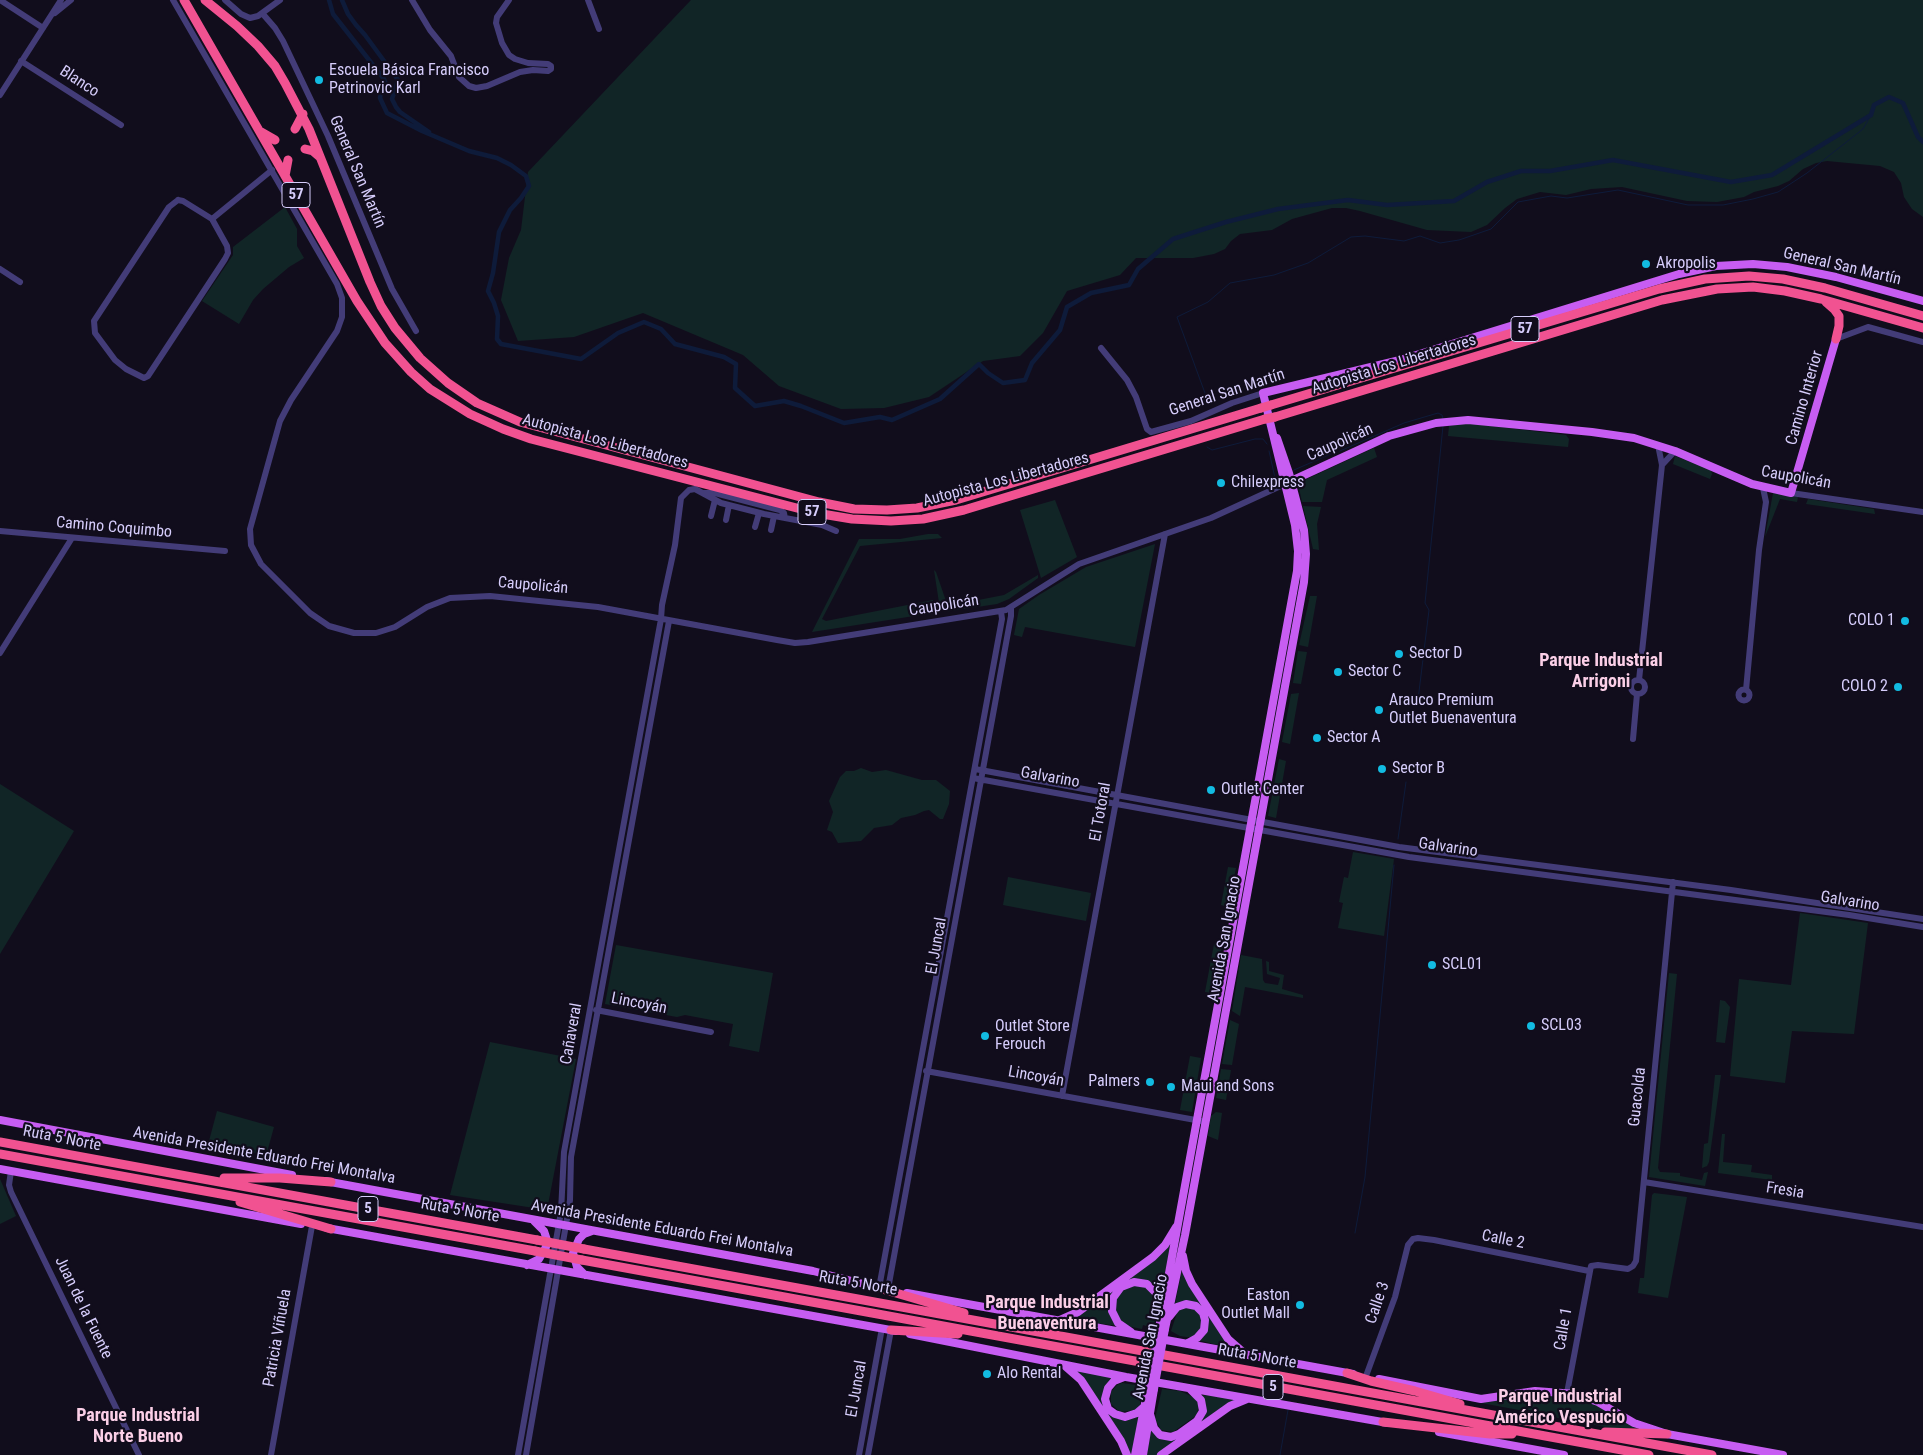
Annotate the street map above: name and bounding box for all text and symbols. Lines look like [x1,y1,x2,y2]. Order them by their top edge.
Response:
place label: Escuela Básica Francisco Petrinovic Karl [329,61,489,99]
street label: Blanco [56,62,102,102]
marker: Escuela Básica Francisco Petrinovic Karl [313,74,325,86]
street label: General San Martín [325,113,389,231]
road number: 57 [282,182,310,208]
street label: General San Martín [1781,244,1903,290]
place label: Akropolis [1656,254,1716,274]
marker: Akropolis [1640,258,1652,270]
road number: 57 [1511,316,1539,342]
street label: Autopista Los Libertadores [1310,331,1478,399]
street label: Camino Interior [1782,349,1828,447]
street label: General San Martín [1167,365,1287,421]
street label: Autopista Los Libertadores [520,411,690,473]
street label: Caupolicán [1304,420,1376,466]
street label: Autopista Los Libertadores [921,449,1091,511]
street label: Caupolicán [1760,462,1832,494]
place label: Chilexpress [1231,473,1304,493]
marker: Chilexpress [1215,477,1227,489]
road number: 57 [798,500,826,524]
street label: Camino Coquimbo [55,513,173,543]
street label: Caupolicán [497,573,569,599]
street label: Caupolicán [908,591,980,621]
place label: COLO 1 [1848,611,1895,631]
marker: COLO 1 [1899,615,1911,627]
place label: Sector D [1409,644,1462,664]
marker: Sector D [1393,648,1405,660]
district label: Parque Industrial Arrigoni [1539,650,1663,692]
place label: Sector C [1348,662,1401,682]
marker: Sector C [1332,666,1344,678]
place label: COLO 2 [1841,677,1888,697]
marker: COLO 2 [1892,681,1904,693]
place label: Arauco Premium Outlet Buenaventura [1389,691,1517,729]
marker: Arauco Premium Outlet Buenaventura [1373,704,1385,716]
place label: Sector A [1327,728,1381,748]
marker: Sector A [1311,732,1323,744]
place label: Sector B [1392,759,1445,779]
street label: Galvarino [1019,763,1081,793]
marker: Sector B [1376,763,1388,775]
place label: Outlet Center [1221,780,1304,800]
street label: El Totoral [1086,781,1116,843]
marker: Outlet Center [1205,784,1217,796]
street label: Galvarino [1417,834,1479,862]
street label: Avenida San Ignacio [1204,875,1246,1003]
street label: Galvarino [1819,888,1881,916]
street label: El Juncal [923,916,951,976]
place label: SCL01 [1442,955,1483,975]
marker: SCL01 [1426,959,1438,971]
street label: Lincoyán [610,989,668,1019]
street label: Cañaveral [557,1002,587,1066]
place label: SCL03 [1541,1016,1582,1036]
place label: Outlet Store Ferouch [995,1017,1070,1055]
marker: SCL03 [1525,1020,1537,1032]
marker: Outlet Store Ferouch [979,1030,991,1042]
street label: Lincoyán [1007,1063,1065,1091]
street label: Guacolda [1625,1066,1651,1128]
place label: Palmers [1088,1072,1140,1092]
marker: Palmers [1144,1076,1156,1088]
place label: Maui and Sons [1181,1077,1274,1097]
marker: Maui and Sons [1165,1081,1177,1093]
street label: Ruta 5 Norte [21,1122,103,1156]
street label: Avenida Presidente Eduardo Frei Montalva [131,1123,397,1189]
street label: Fresia [1765,1179,1805,1203]
street label: Ruta 5 Norte [419,1195,501,1227]
road number: 5 [358,1196,378,1222]
street label: Avenida Presidente Eduardo Frei Montalva [529,1196,795,1262]
street label: Calle 2 [1480,1226,1526,1254]
street label: Juan de la Fuente [50,1254,116,1362]
street label: Ruta 5 Norte [817,1268,899,1300]
street label: Avenida San Ignacio [1129,1273,1173,1401]
street label: Calle 3 [1362,1279,1394,1327]
place label: Easton Outlet Mall [1221,1286,1290,1324]
street label: Patricia Viñuela [260,1288,296,1388]
district label: Parque Industrial Buenaventura [985,1292,1109,1335]
marker: Easton Outlet Mall [1294,1299,1306,1311]
street label: Calle 1 [1551,1306,1577,1352]
street label: Ruta 5 Norte [1216,1341,1298,1373]
street label: El Juncal [843,1359,871,1419]
place label: Alo Rental [997,1364,1061,1384]
marker: Alo Rental [981,1368,993,1380]
road number: 5 [1263,1374,1283,1400]
district label: Parque Industrial Américo Vespucio [1495,1386,1625,1428]
district label: Parque Industrial Norte Bueno [76,1405,200,1448]

